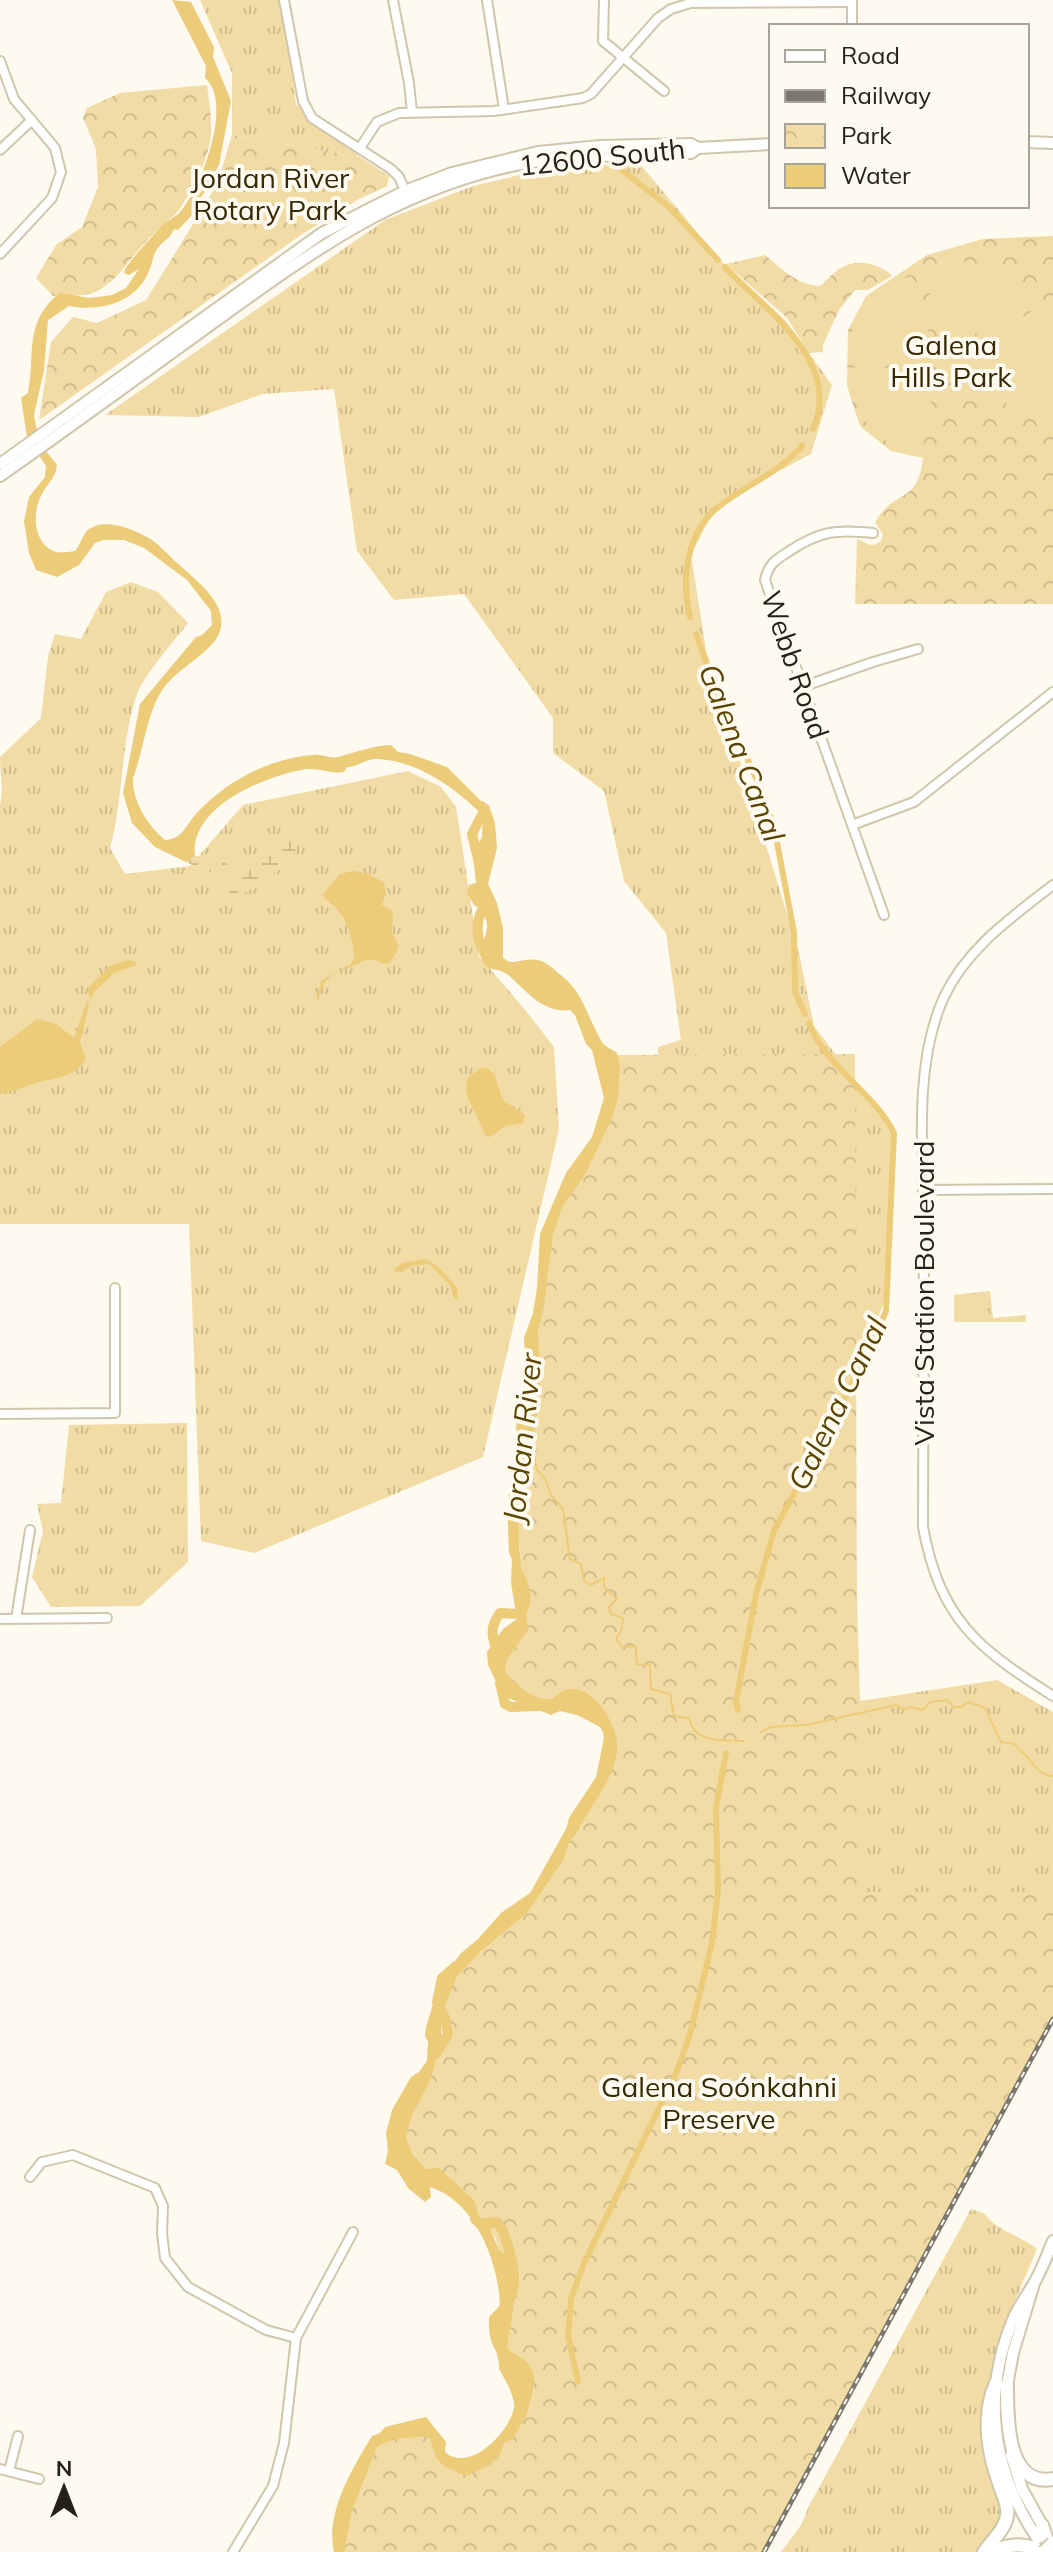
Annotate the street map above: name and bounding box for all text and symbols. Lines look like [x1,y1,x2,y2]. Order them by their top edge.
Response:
legend [769,24,1029,208]
text: Road [841,40,900,70]
text: Railway [841,80,931,110]
text: Park [841,120,892,150]
street label: 12600 South [517,130,687,183]
park label: Jordan River Rotary Park [191,160,350,227]
text: Water [841,160,911,190]
park label: Galena Hills Park [890,327,1012,394]
street label: Webb Road [754,586,837,743]
water label: Galena Canal [691,658,794,848]
street label: Vista Station Boulevard [906,1140,941,1446]
water label: Galena Canal [779,1310,896,1496]
water label: Jordan River [494,1350,550,1527]
park label: Galena Soónkahni Preserve [601,2069,837,2136]
north arrow [24,2448,104,2528]
text: N [56,2454,72,2482]

